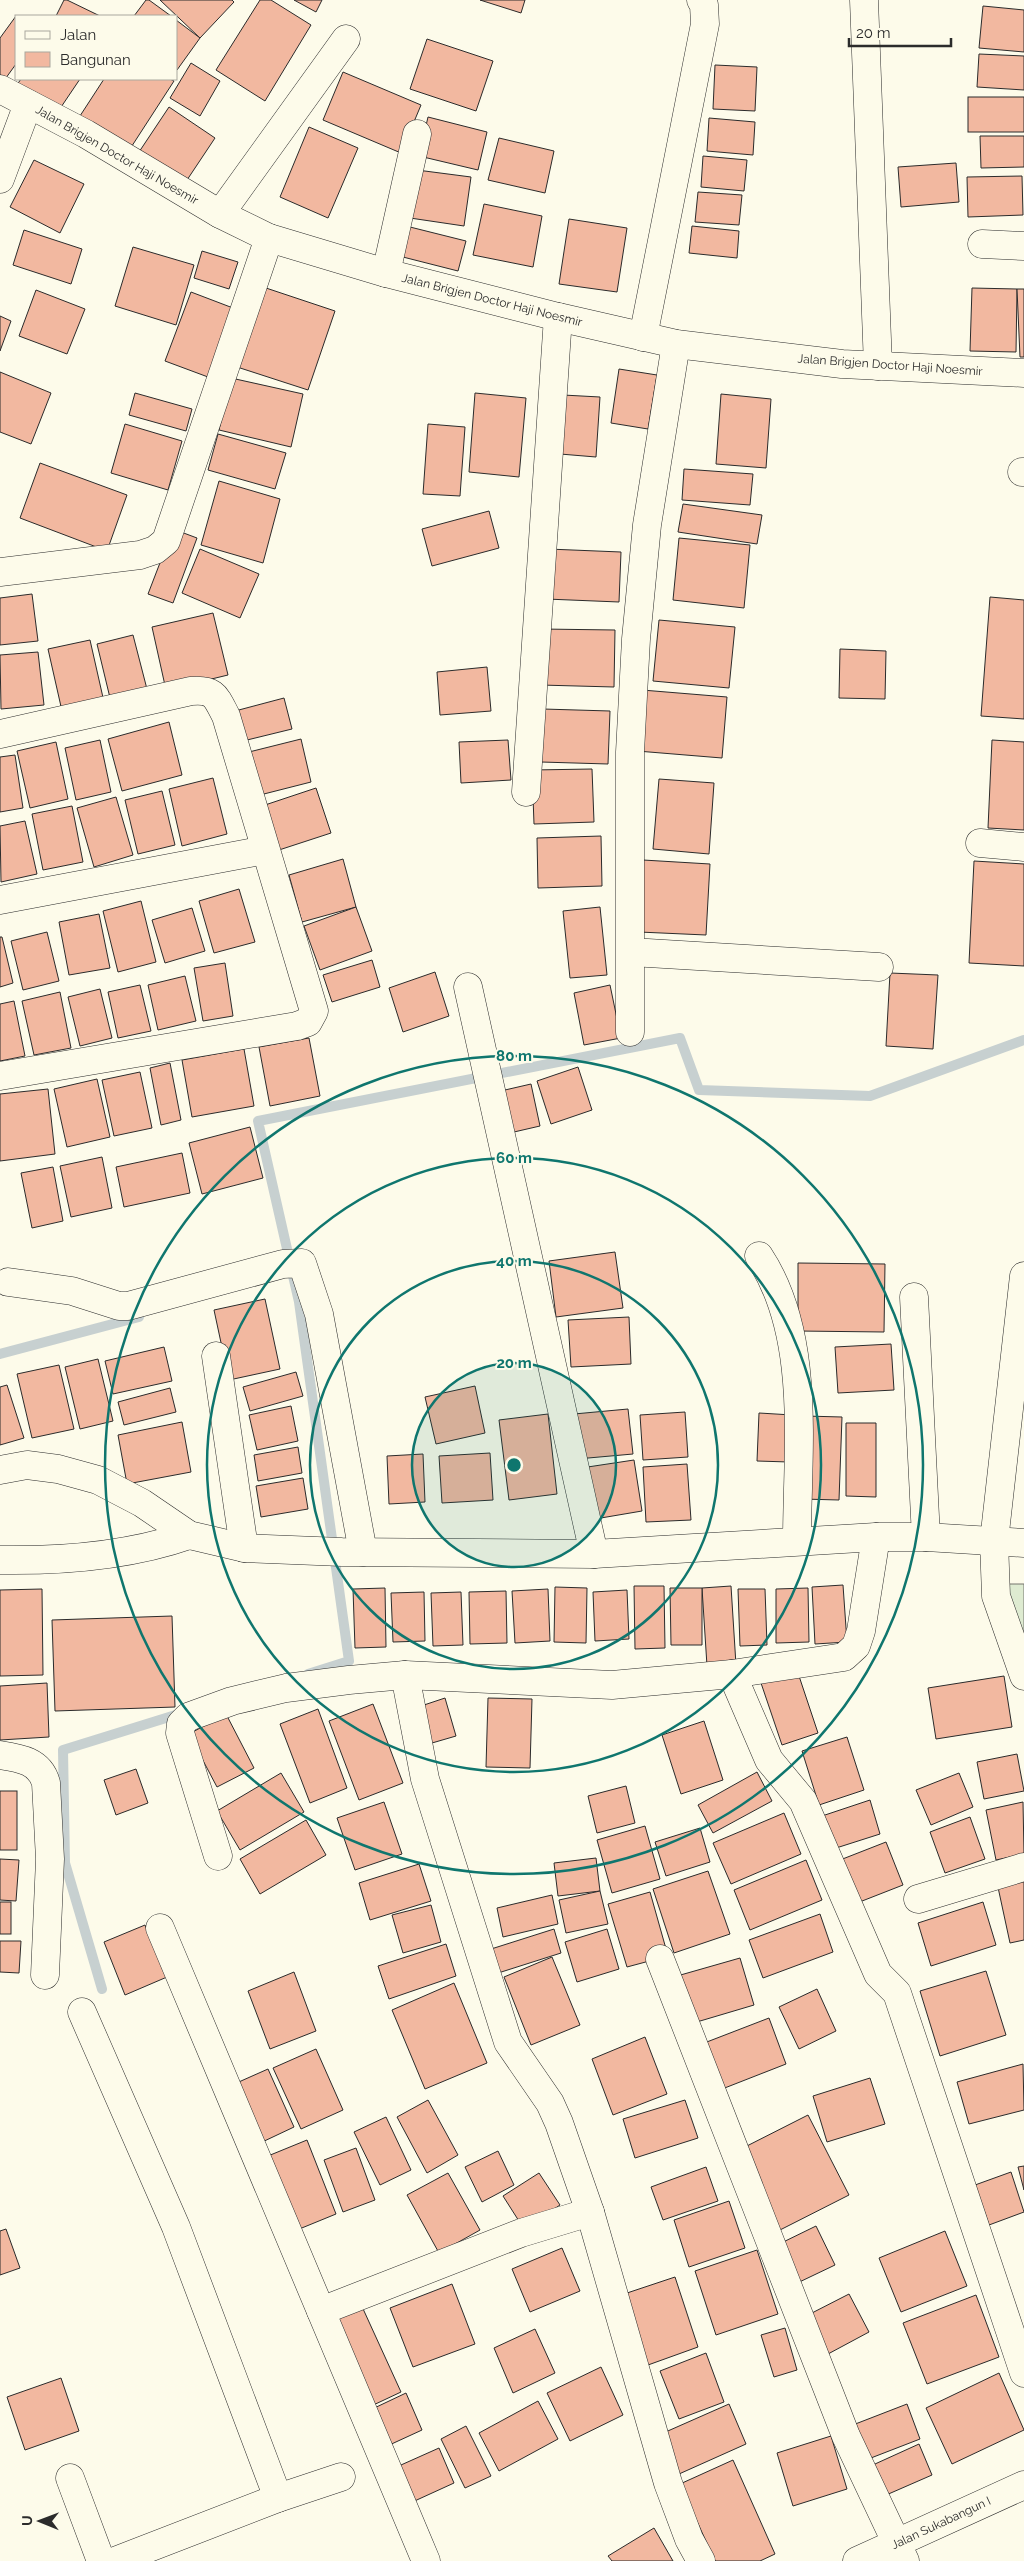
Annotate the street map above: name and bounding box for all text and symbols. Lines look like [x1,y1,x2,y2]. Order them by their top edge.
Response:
legend [15,15,178,80]
scale bar [849,15,952,47]
text: 20 m [856,24,891,42]
text: Jalan [60,26,96,44]
text: Bangunan [60,51,131,69]
street label: Jalan Brigjen Doctor Haji Noesmir [33,103,201,208]
street label: Jalan Brigjen Doctor Haji Noesmir [400,271,584,329]
street label: Jalan Brigjen Doctor Haji Noesmir [797,352,984,379]
text: 80 m [496,1047,532,1065]
text: 60 m [496,1149,532,1167]
text: 40 m [496,1252,532,1270]
text: 20 m [496,1354,532,1372]
centre of rings [505,1456,523,1474]
street label: Jalan Sukabangun I [889,2494,993,2552]
north arrow [15,2496,65,2546]
text: U [19,2515,35,2526]

